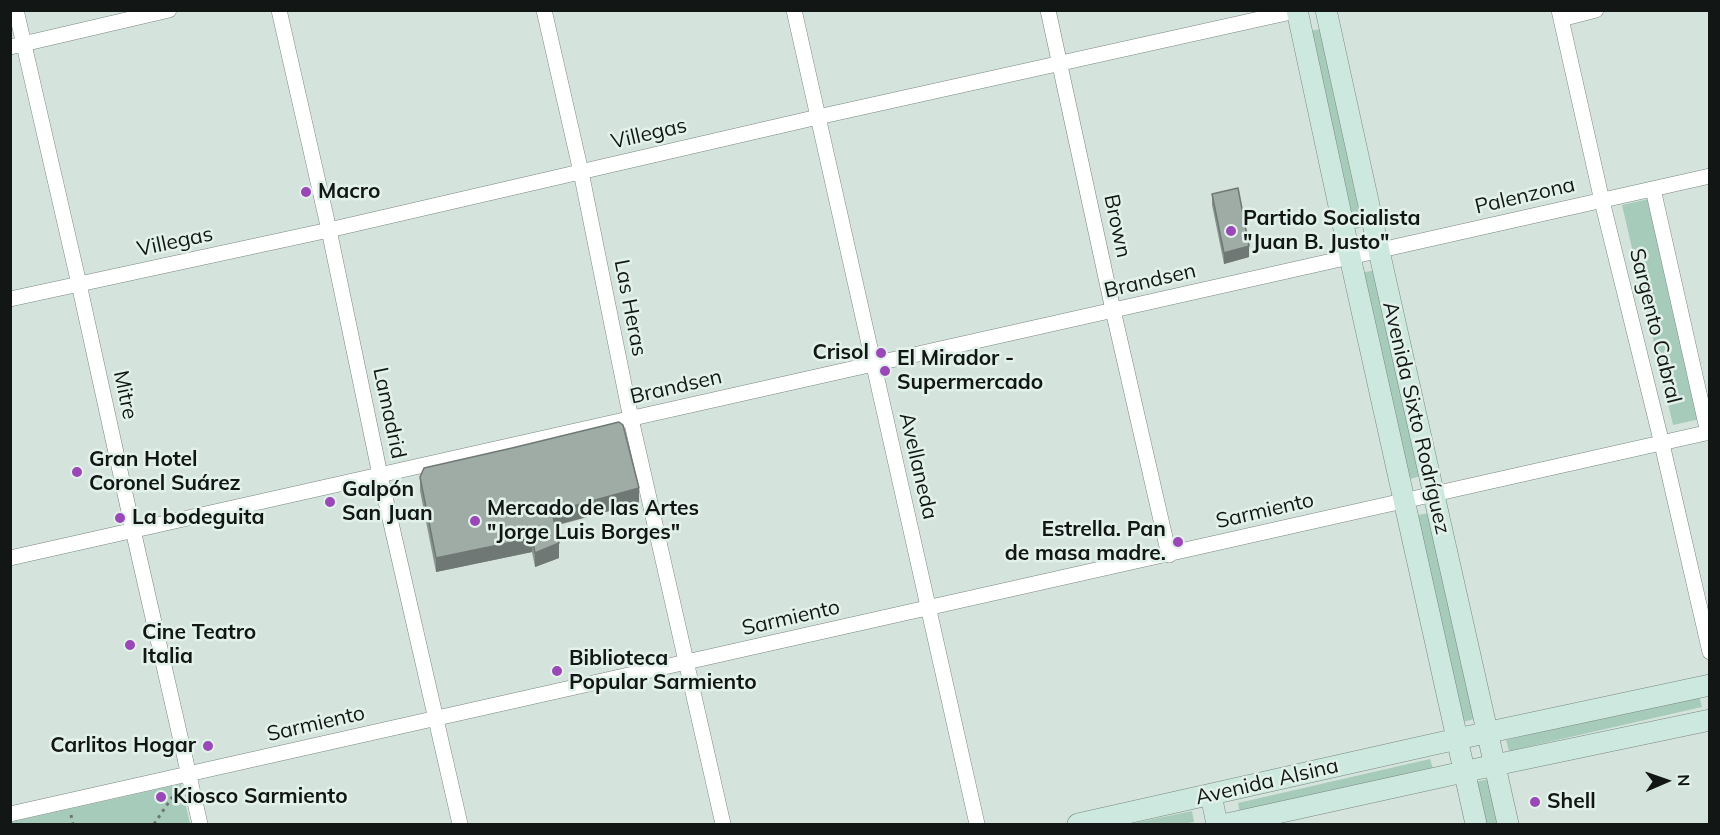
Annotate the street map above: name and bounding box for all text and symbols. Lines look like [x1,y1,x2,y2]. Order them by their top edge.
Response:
street label: Villegas [609,113,689,155]
street label: Palenzona [1472,172,1578,220]
place label: Macro [318,179,380,205]
marker: Macro [299,185,313,199]
street label: Brown [1098,192,1136,260]
place label: Partido Socialista "Juan B. Justo" [1243,206,1420,256]
street label: Villegas [135,222,215,262]
marker: Partido Socialista "Juan B. Justo" [1224,224,1238,238]
street label: Sargento Cabral [1624,246,1686,406]
street label: Las Heras [608,258,652,358]
street label: Brandsen [1102,258,1198,304]
street label: Avenida Sixto Rodríguez [1377,299,1455,537]
place label: Crisol [812,340,869,366]
marker: Crisol [874,346,888,360]
place label: El Mirador - Supermercado [897,346,1043,396]
street label: Brandsen [628,364,724,410]
marker: El Mirador - Supermercado [878,364,892,378]
street label: Lamadrid [367,365,411,461]
street label: Mitre [108,368,142,422]
street label: Avellaneda [893,410,943,522]
place label: Gran Hotel Coronel Suárez [89,447,241,497]
marker: Gran Hotel Coronel Suárez [70,465,84,479]
place label: Galpón San Juan [342,477,433,527]
street label: Sarmiento [1214,488,1316,534]
marker: Galpón San Juan [323,495,337,509]
place label: Mercado de las Artes "Jorge Luis Borges" [487,496,699,546]
place label: La bodeguita [132,505,265,531]
marker: La bodeguita [113,511,127,525]
marker: Mercado de las Artes "Jorge Luis Borges" [468,514,482,528]
place label: Estrella. Pan de masa madre. [1005,517,1166,567]
marker: Estrella. Pan de masa madre. [1171,535,1185,549]
street label: Sarmiento [740,595,842,641]
place label: Cine Teatro Italia [142,620,256,670]
marker: Cine Teatro Italia [123,638,137,652]
place label: Biblioteca Popular Sarmiento [569,646,757,696]
marker: Biblioteca Popular Sarmiento [550,664,564,678]
street label: Sarmiento [265,701,367,747]
place label: Carlitos Hogar [50,733,196,759]
marker: Carlitos Hogar [201,739,215,753]
north arrow [1636,751,1696,811]
street label: Avenida Alsina [1193,753,1341,811]
text: N [1674,774,1694,787]
place label: Kiosco Sarmiento [173,784,348,810]
place label: Shell [1547,789,1596,815]
marker: Kiosco Sarmiento [154,790,168,804]
marker: Shell [1528,795,1542,809]

